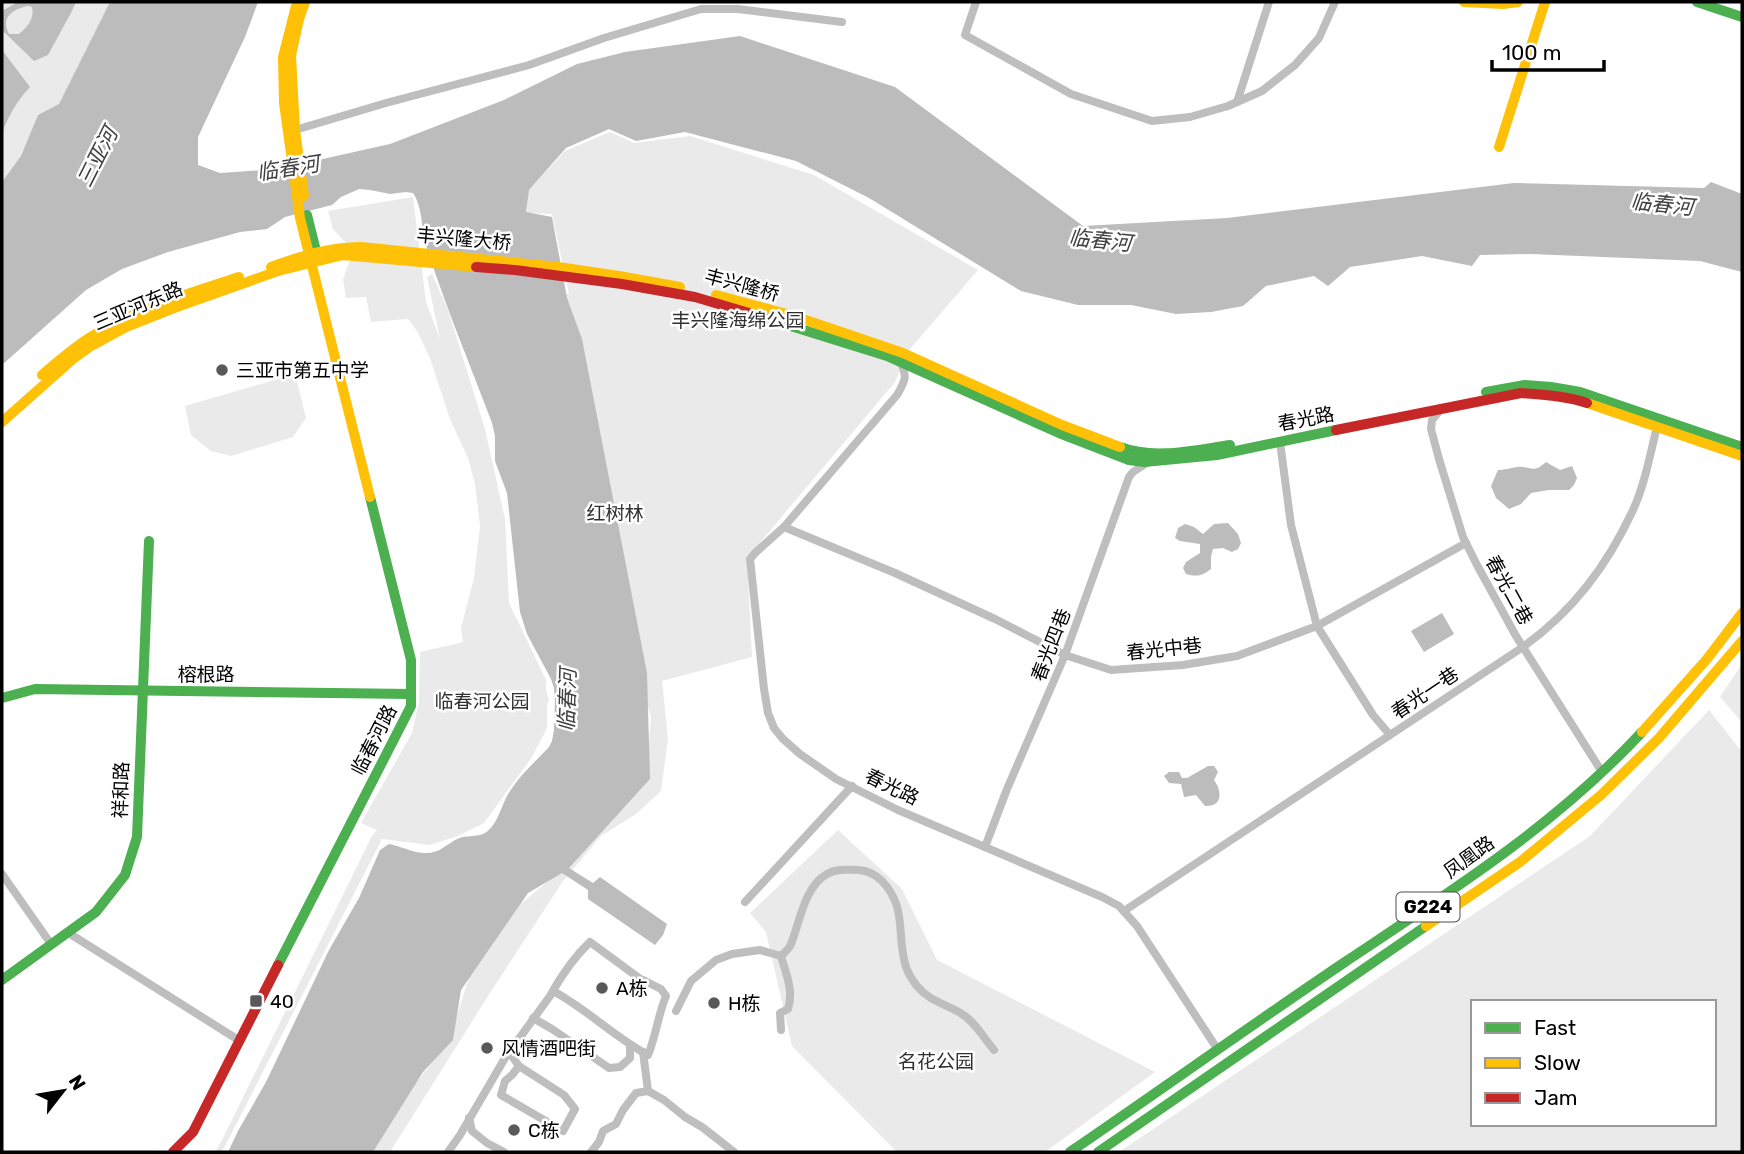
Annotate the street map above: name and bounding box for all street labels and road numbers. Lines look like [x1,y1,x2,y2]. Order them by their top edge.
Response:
street label: 丰兴隆大桥 [416,223,512,255]
street label: 丰兴隆桥 [702,264,782,306]
street label: 三亚河东路 [90,277,186,335]
street label: 春光路 [1276,402,1336,436]
street label: 春光二巷 [1481,551,1537,629]
street label: 春光四巷 [1027,605,1075,685]
street label: 春光中巷 [1125,634,1203,664]
street label: 春光一巷 [1387,662,1463,724]
street label: 榕根路 [177,663,235,686]
street label: 临春河路 [346,701,402,779]
street label: 祥和路 [109,761,133,819]
street label: 春光路 [861,764,923,810]
street label: 凤凰路 [1439,831,1499,883]
road number: G224 [1396,893,1460,922]

